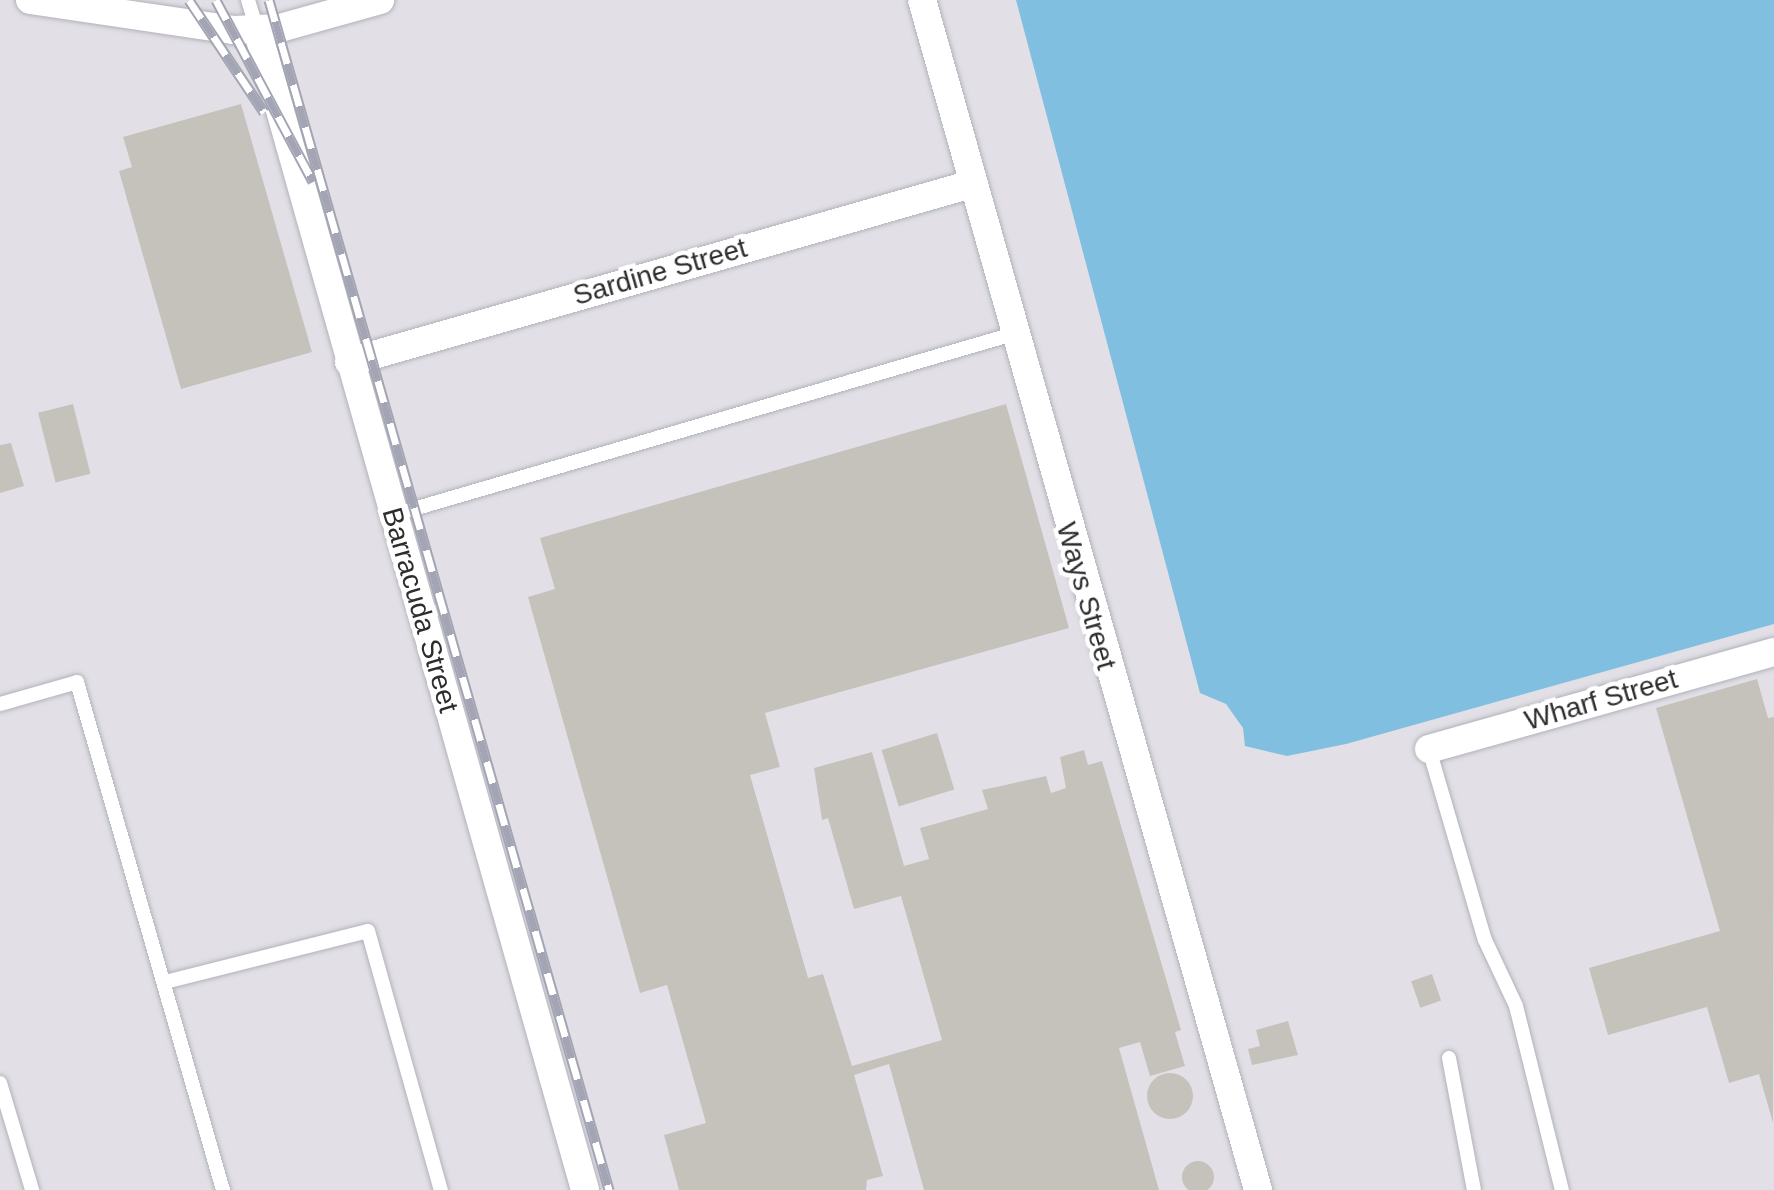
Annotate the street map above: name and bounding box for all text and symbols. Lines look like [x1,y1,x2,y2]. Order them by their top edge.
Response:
street label: Sardine Street [569,231,751,313]
street label: Barracuda Street [375,504,465,716]
street label: Ways Street [1049,519,1123,673]
street label: Wharf Street [1521,662,1681,738]

